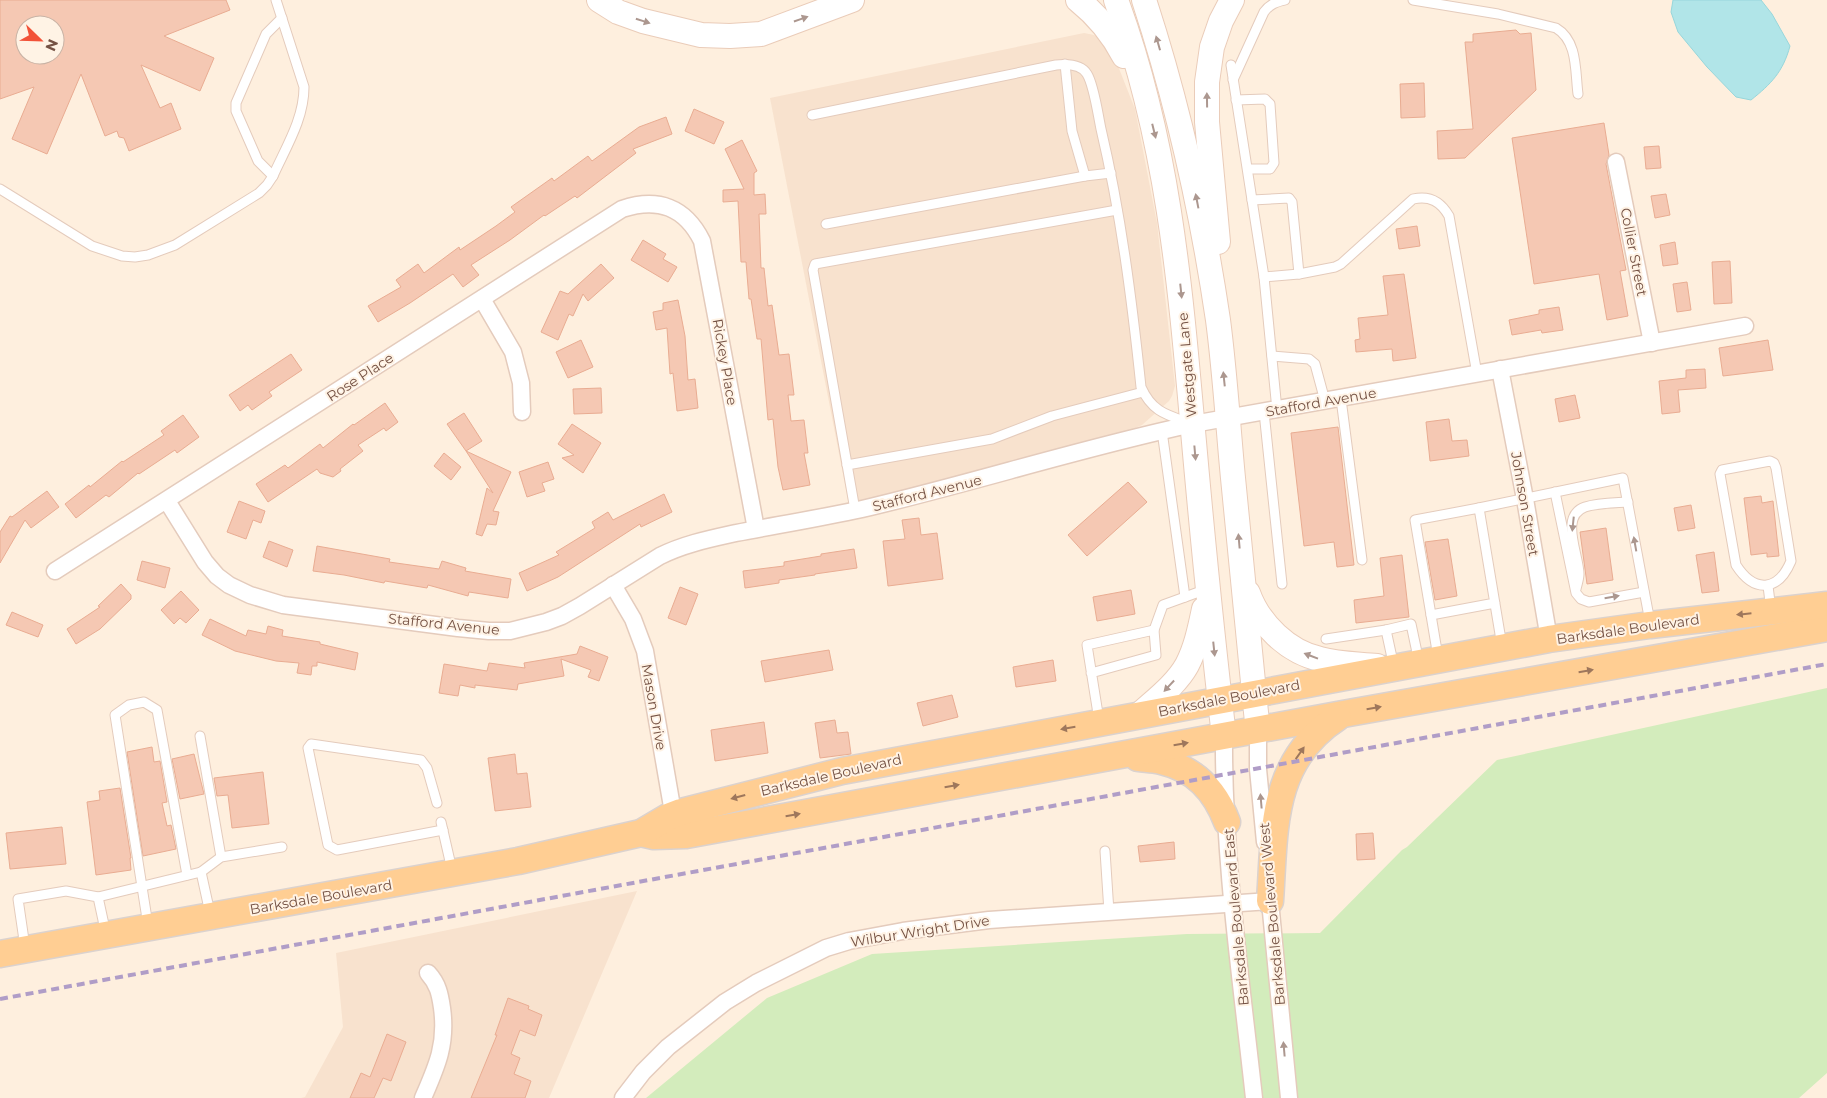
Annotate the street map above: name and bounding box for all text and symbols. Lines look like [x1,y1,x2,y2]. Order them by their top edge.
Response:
north arrow [15,15,65,65]
one-way arrow [794,15,809,23]
one-way arrow [636,17,651,25]
text: N [41,36,62,54]
one-way arrow [1153,36,1161,51]
one-way arrow [1203,92,1211,108]
one-way arrow [1150,123,1158,138]
one-way arrow [1192,193,1200,209]
street label: Collier Street [1617,206,1651,298]
one-way arrow [1177,283,1185,299]
street label: Westgate Lane [1173,312,1201,418]
street label: Rickey Place [709,317,741,407]
street label: Rose Place [323,349,397,405]
one-way arrow [1220,371,1228,387]
street label: Stafford Avenue [1264,383,1378,421]
one-way arrow [1191,445,1199,461]
street label: Johnson Street [1507,449,1543,558]
street label: Stafford Avenue [871,471,983,515]
one-way arrow [1569,517,1577,533]
one-way arrow [1235,532,1243,548]
one-way arrow [1631,535,1639,551]
one-way arrow [1605,593,1621,601]
street label: Stafford Avenue [387,609,501,639]
street label: Barksdale Boulevard [1555,610,1701,648]
one-way arrow [1735,611,1751,619]
one-way arrow [1210,642,1218,658]
one-way arrow [1303,652,1318,660]
street label: Mason Drive [638,663,670,751]
one-way arrow [1578,666,1594,674]
street label: Barksdale Boulevard [1156,675,1302,721]
one-way arrow [1163,680,1175,692]
one-way arrow [1367,704,1383,712]
one-way arrow [1060,725,1076,733]
one-way arrow [1173,739,1189,747]
one-way arrow [1295,746,1305,760]
street label: Barksdale Boulevard [759,750,903,800]
one-way arrow [945,782,960,790]
one-way arrow [1257,792,1265,808]
one-way arrow [731,793,746,801]
one-way arrow [785,810,801,818]
street label: Barksdale Boulevard West [1255,821,1289,1006]
street label: Barksdale Boulevard East [1219,827,1253,1006]
street label: Barksdale Boulevard [248,876,394,918]
street label: Wilbur Wright Drive [849,911,991,951]
one-way arrow [1280,1041,1288,1057]

